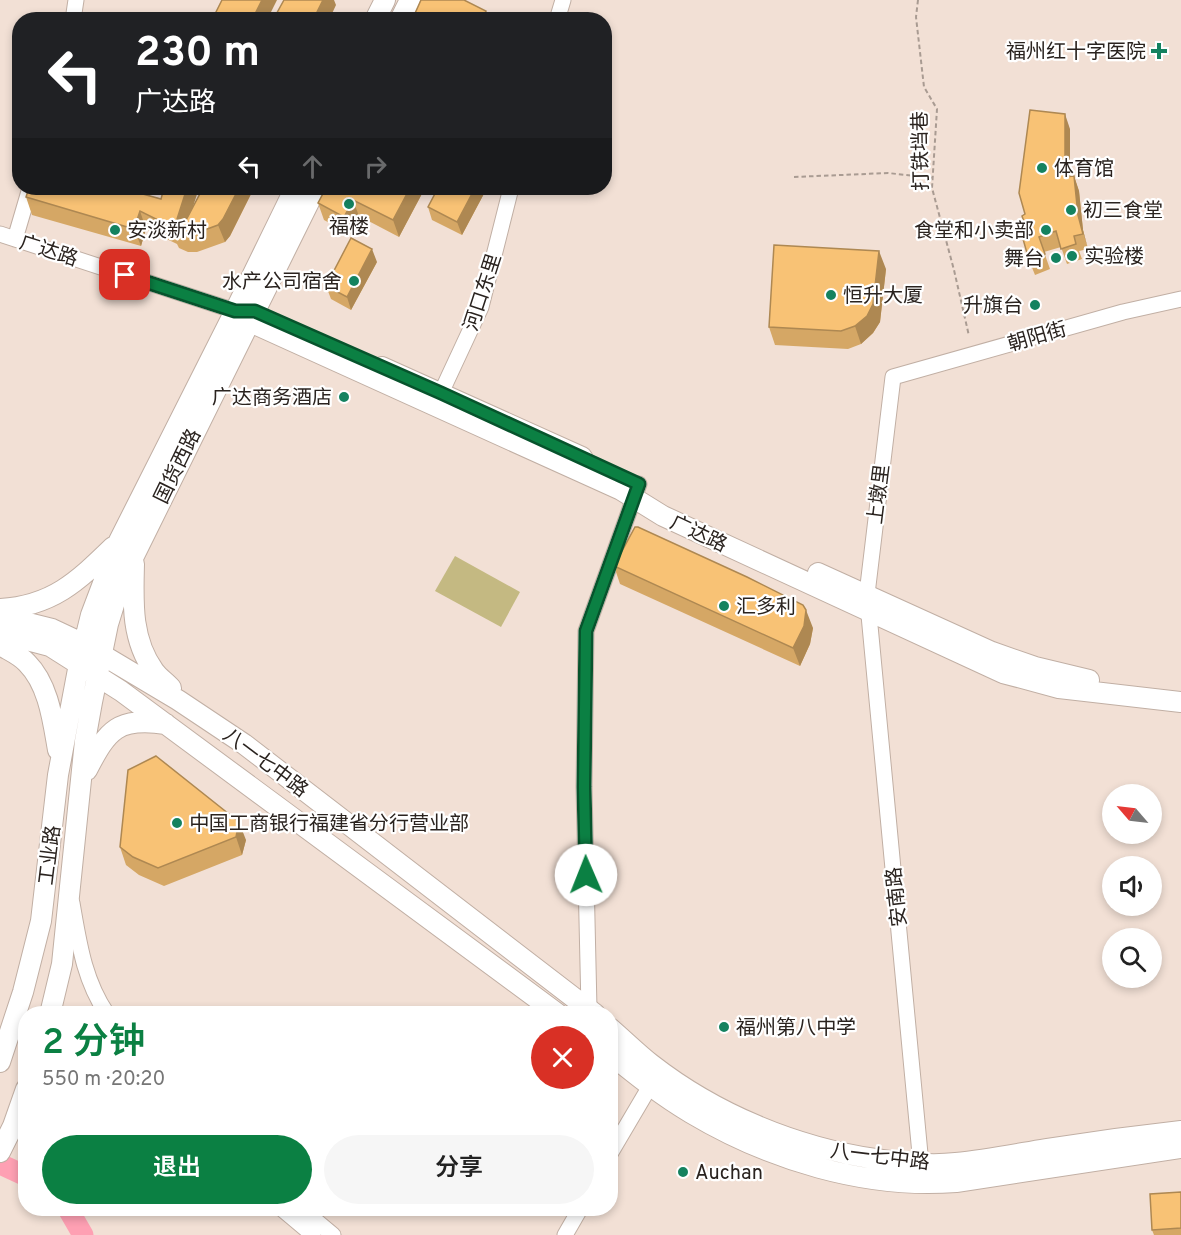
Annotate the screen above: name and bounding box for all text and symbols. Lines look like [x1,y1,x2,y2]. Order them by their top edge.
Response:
text: 230 m [135,28,260,81]
icon: left [36,36,114,114]
place label: 福州红十字医院 [1006,40,1146,66]
marker: 福州红十字医院 [1150,42,1168,60]
text: 广达路 [135,87,216,121]
street label: 打铁垱巷 [908,111,936,191]
icon: left [233,150,266,183]
icon: ahead [296,150,329,183]
icon: right [359,150,392,183]
place label: 体育馆 [1054,157,1114,183]
marker: 体育馆 [1035,161,1049,175]
marker: 福楼 [342,197,356,211]
place label: 初三食堂 [1083,199,1163,225]
marker: 初三食堂 [1064,203,1078,217]
place label: 福楼 [329,215,369,241]
place label: 安淡新村 [127,219,207,245]
place label: 食堂和小卖部 [914,219,1034,245]
marker: 安淡新村 [108,223,122,237]
marker: 食堂和小卖部 [1039,223,1053,237]
street label: 广达路 [16,230,81,274]
place label: 实验楼 [1084,245,1144,271]
place label: 舞台 [1004,247,1044,273]
pin [99,249,150,300]
marker: 实验楼 [1065,249,1079,263]
street label: 河口东里 [459,251,509,335]
marker: 舞台 [1049,251,1063,265]
icon: arrive [108,258,141,291]
place label: 水产公司宿舍 [222,270,342,296]
marker: 水产公司宿舍 [347,274,361,288]
place label: 恒升大厦 [843,284,923,310]
marker: 恒升大厦 [824,288,838,302]
place label: 升旗台 [963,294,1023,320]
marker: 升旗台 [1028,298,1042,312]
street label: 朝阳街 [1005,317,1070,359]
place label: 广达商务酒店 [212,386,332,412]
marker: 广达商务酒店 [337,390,351,404]
street label: 国货西路 [150,425,208,509]
street label: 上墩里 [863,463,897,526]
street label: 广达路 [665,510,731,559]
place label: 汇多利 [736,595,796,621]
marker: 汇多利 [717,599,731,613]
street label: 八一七中路 [217,723,313,804]
north arrow [1102,784,1162,844]
map controls [1102,784,1162,988]
place label: 中国工商银行福建省分行营业部 [189,812,469,838]
marker: 中国工商银行福建省分行营业部 [170,816,184,830]
street label: 工业路 [34,824,68,887]
position arrow [554,843,618,907]
button: sound [1102,856,1162,916]
street label: 安南路 [882,866,914,928]
button: search [1102,928,1162,988]
place label: 福州第八中学 [736,1016,856,1042]
marker: 福州第八中学 [717,1020,731,1034]
text: 2 分钟 [42,1021,145,1067]
button: close [531,1026,594,1089]
text: 550 m · 20:20 [42,1067,165,1093]
button: 退出 [42,1135,312,1204]
button: 分享 [324,1135,594,1204]
street label: 八一七中路 [829,1139,931,1177]
place label: Auchan [695,1161,763,1187]
marker: Auchan [676,1165,690,1179]

